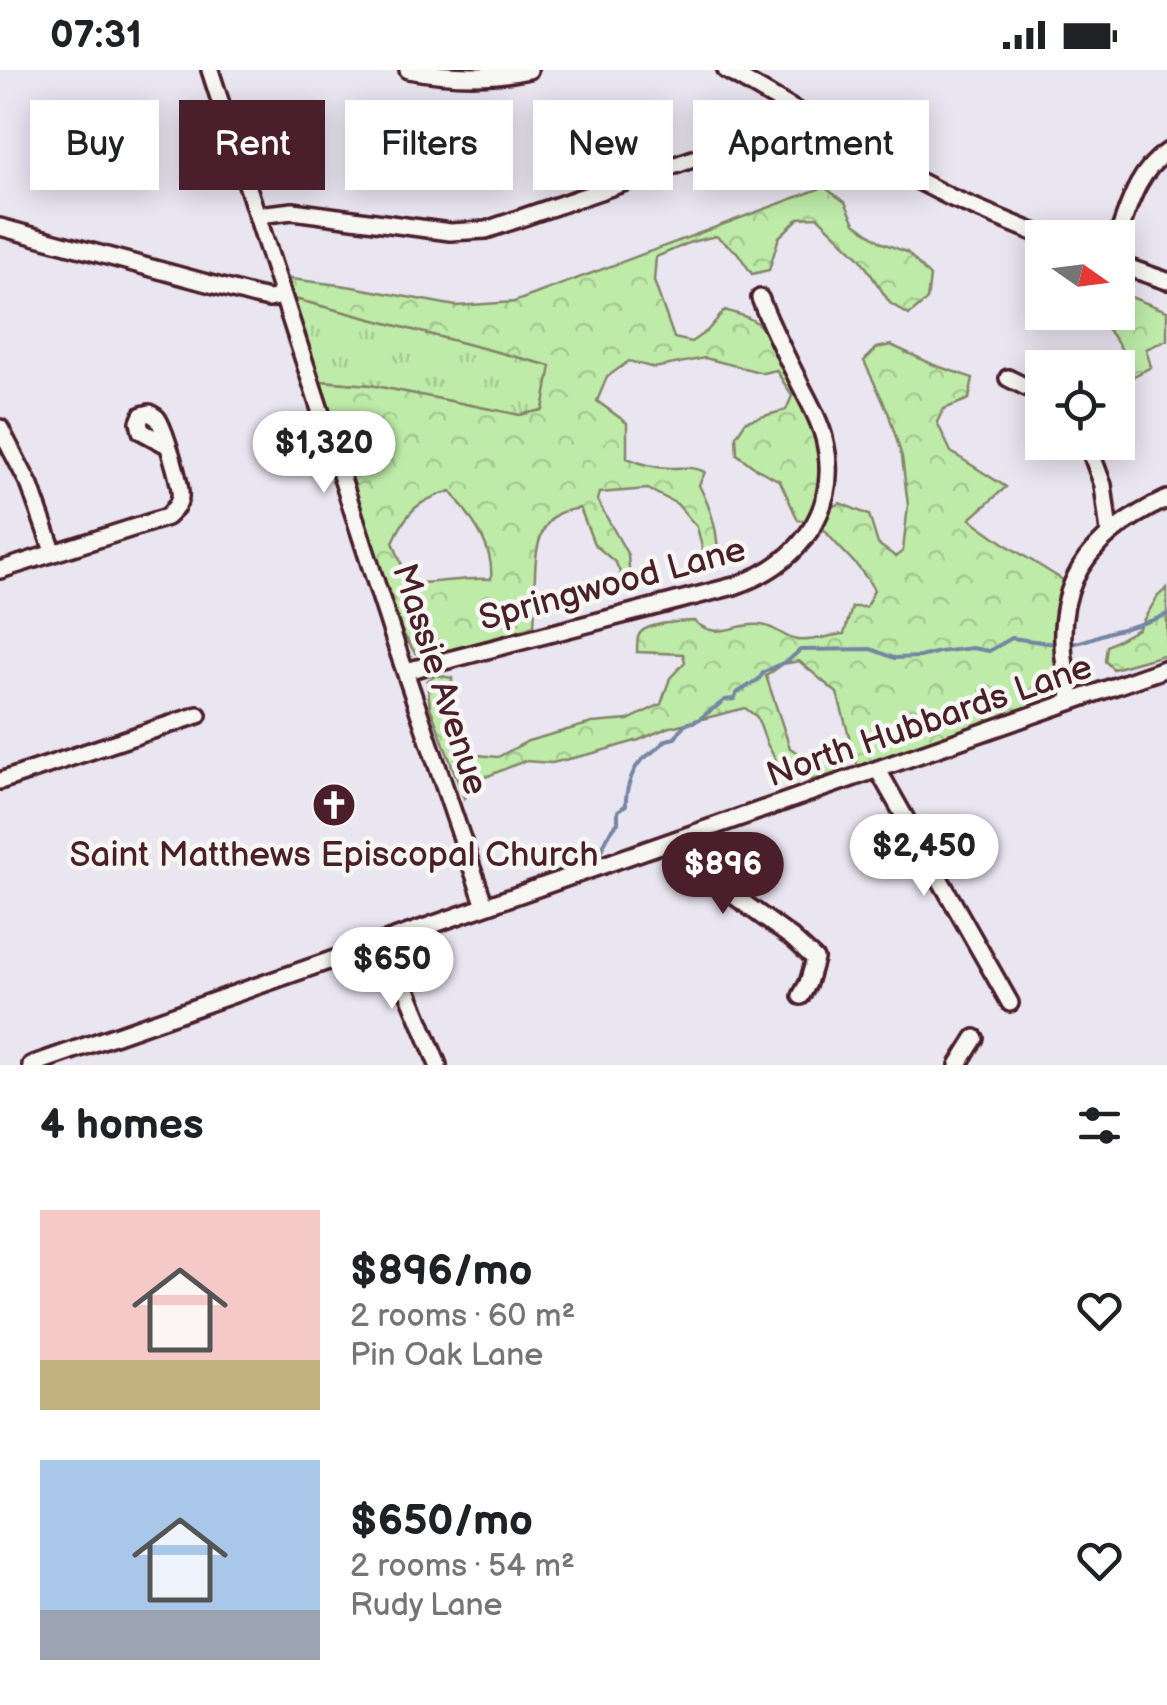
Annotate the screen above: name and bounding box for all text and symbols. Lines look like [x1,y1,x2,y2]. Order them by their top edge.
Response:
text: 07:31 [50,13,142,58]
chip: Buy [30,100,159,190]
chip: Rent [179,100,325,190]
chip: Filters [345,100,513,190]
chip: New [533,100,673,190]
chip: Apartment [693,100,929,190]
north arrow [1025,220,1135,330]
map controls [1025,220,1135,460]
button: locate [1025,350,1135,460]
pin: $1,320 [243,411,405,496]
text: $1,320 [275,424,373,463]
street label: Springwood Lane [474,528,750,641]
street label: Massie Avenue [382,558,497,800]
street label: North Hubbards Lane [761,646,1098,797]
church icon: Saint Matthews Episcopal Church [311,782,357,828]
pin: $2,450 [843,814,1005,899]
text: $2,450 [872,827,976,866]
pin: $896 [664,832,782,917]
place label: Saint Matthews Episcopal Church [69,834,599,877]
text: $896 [684,845,762,884]
pin: $650 [333,927,451,1012]
text: $650 [353,940,431,979]
icon: filters [1072,1098,1127,1153]
text: 4 homes [40,1100,204,1151]
text: $896/mo [350,1246,532,1297]
icon: home [120,1250,240,1370]
icon: heart [1072,1283,1127,1338]
text: 2 rooms · 60 m² [350,1297,575,1336]
text: Pin Oak Lane [350,1336,543,1375]
text: $650/mo [350,1496,533,1547]
icon: home [120,1500,240,1620]
icon: heart [1072,1533,1127,1588]
text: 2 rooms · 54 m² [350,1547,575,1586]
text: Rudy Lane [350,1586,503,1625]

